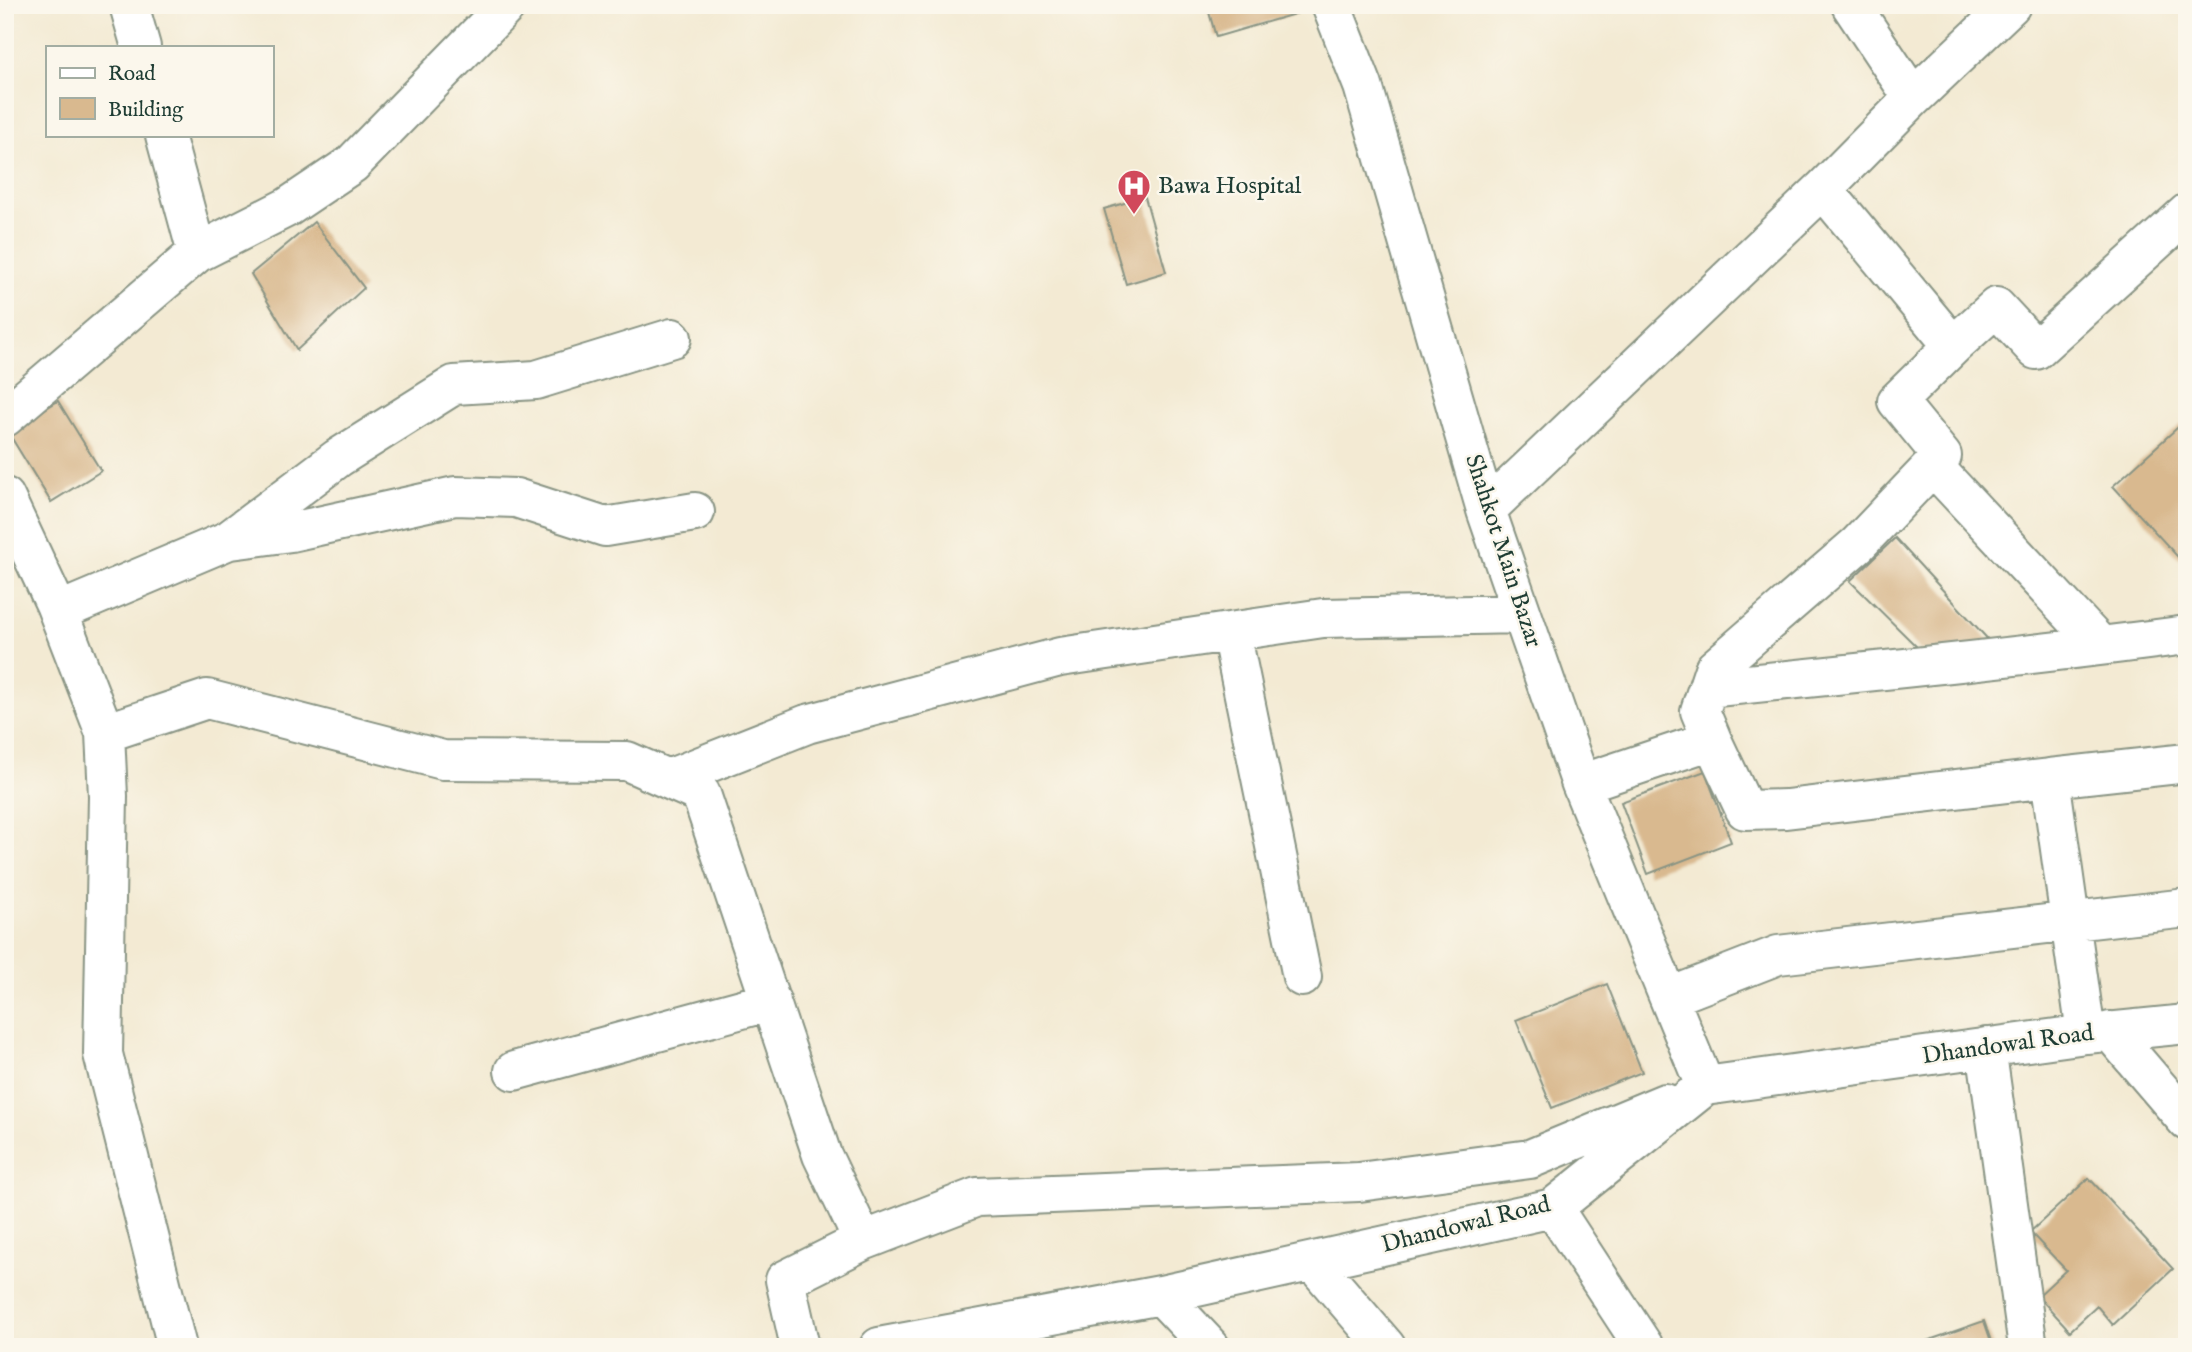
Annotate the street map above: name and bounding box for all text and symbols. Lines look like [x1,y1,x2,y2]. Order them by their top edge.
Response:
legend [46,46,273,136]
text: Road [108,61,156,88]
text: Building [108,97,184,124]
hospital icon: Bawa Hospital [1115,167,1153,216]
place label: Bawa Hospital [1158,171,1302,202]
street label: Shahkot Main Bazar [1457,451,1549,652]
street label: Dhandowal Road [1920,1018,2096,1072]
street label: Dhandowal Road [1378,1189,1554,1261]

